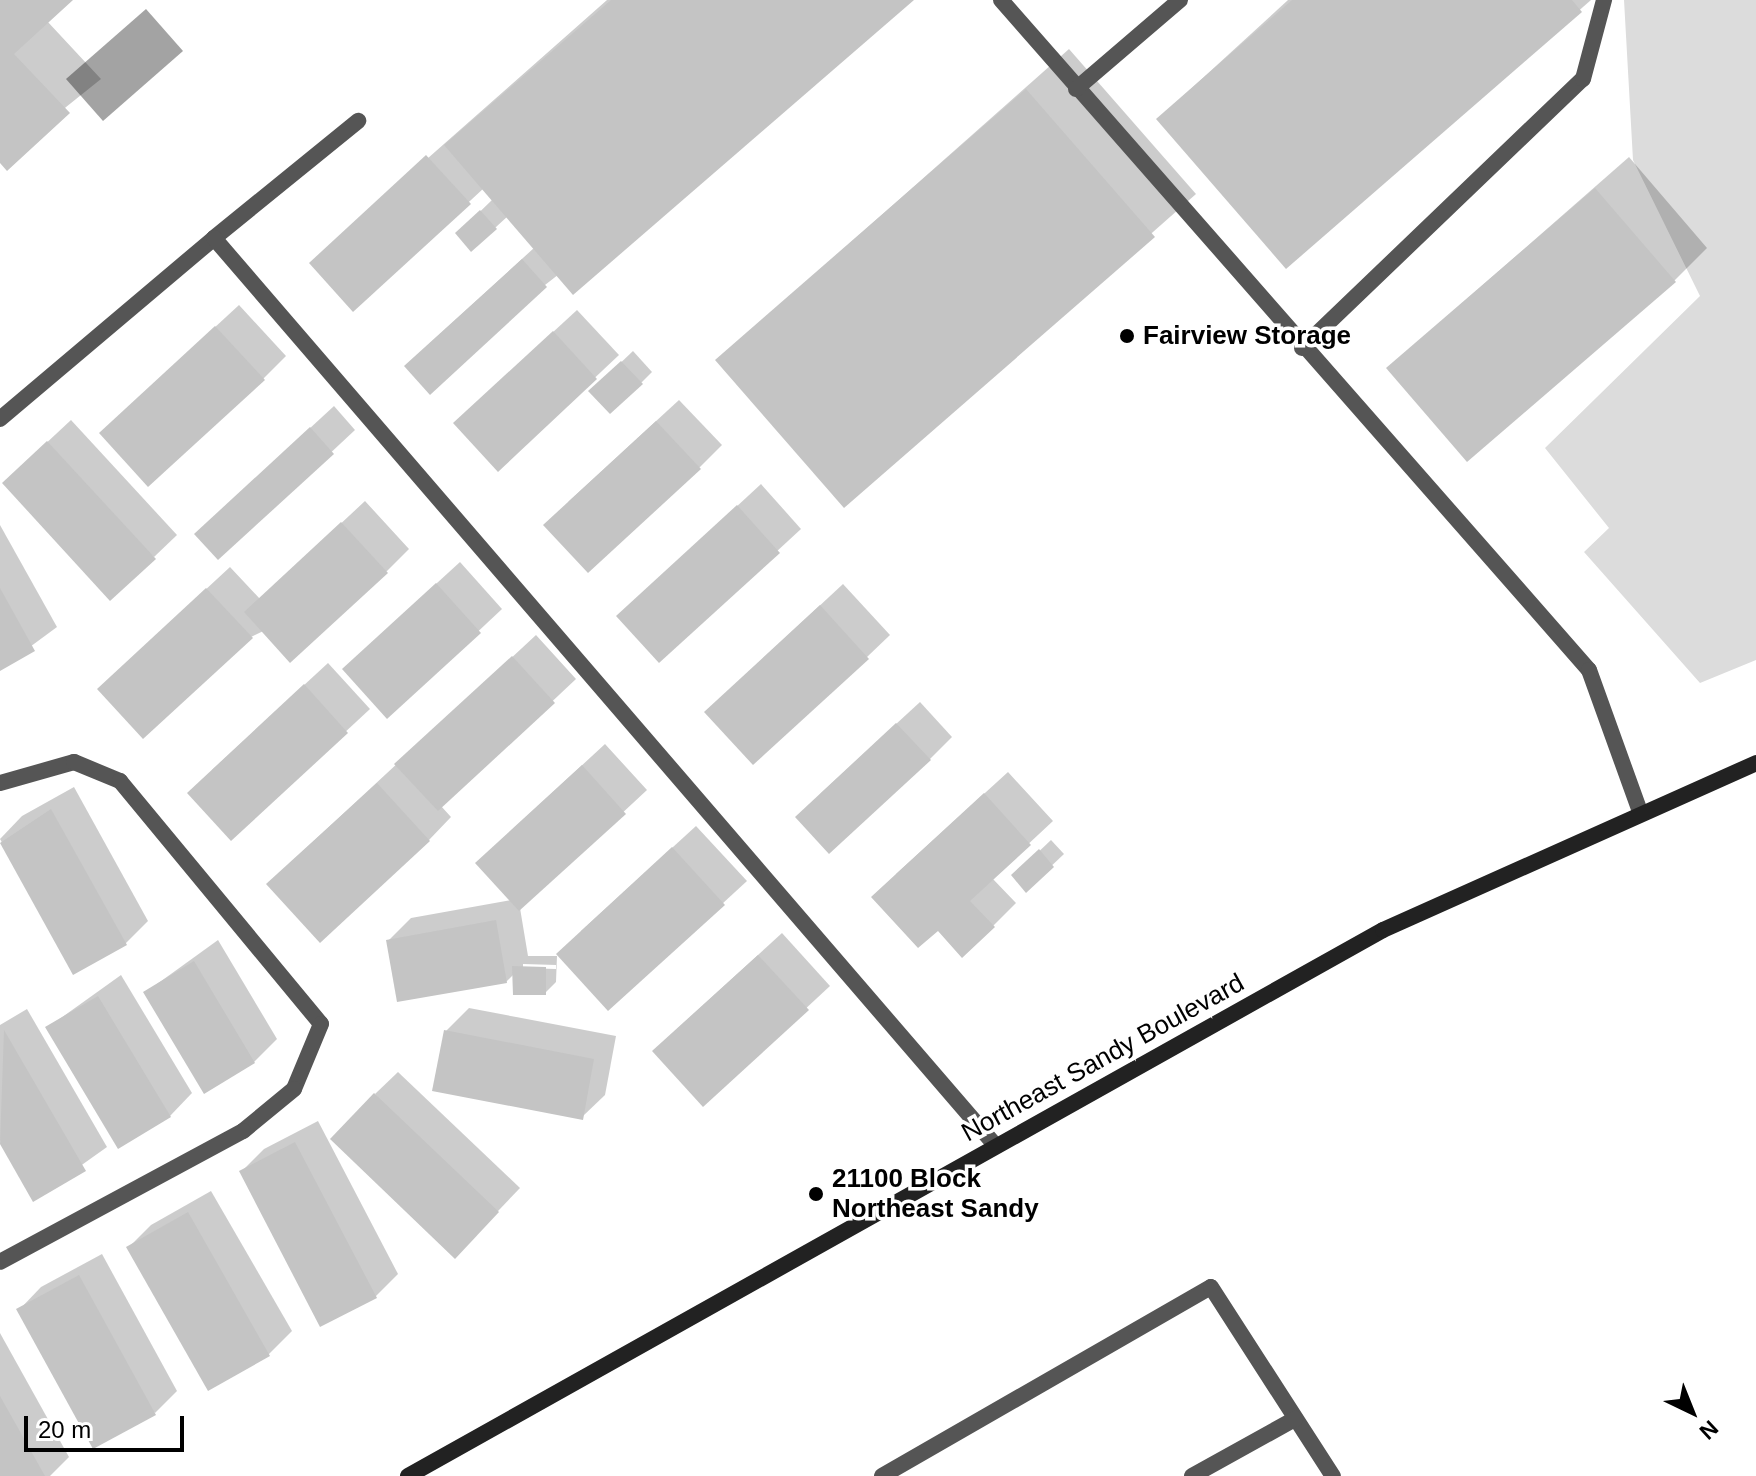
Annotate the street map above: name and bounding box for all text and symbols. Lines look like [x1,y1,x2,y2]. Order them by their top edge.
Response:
place label: Fairview Storage [1143,320,1351,352]
marker: Fairview Storage [1118,327,1136,345]
street label: Northeast Sandy Boulevard [956,967,1250,1149]
place label: 21100 Block Northeast Sandy [832,1163,1039,1224]
marker: 21100 Block Northeast Sandy [807,1185,825,1203]
north arrow [1652,1372,1732,1452]
scale bar [28,1400,188,1450]
text: N [1694,1415,1723,1444]
text: 20 m [38,1416,91,1443]

